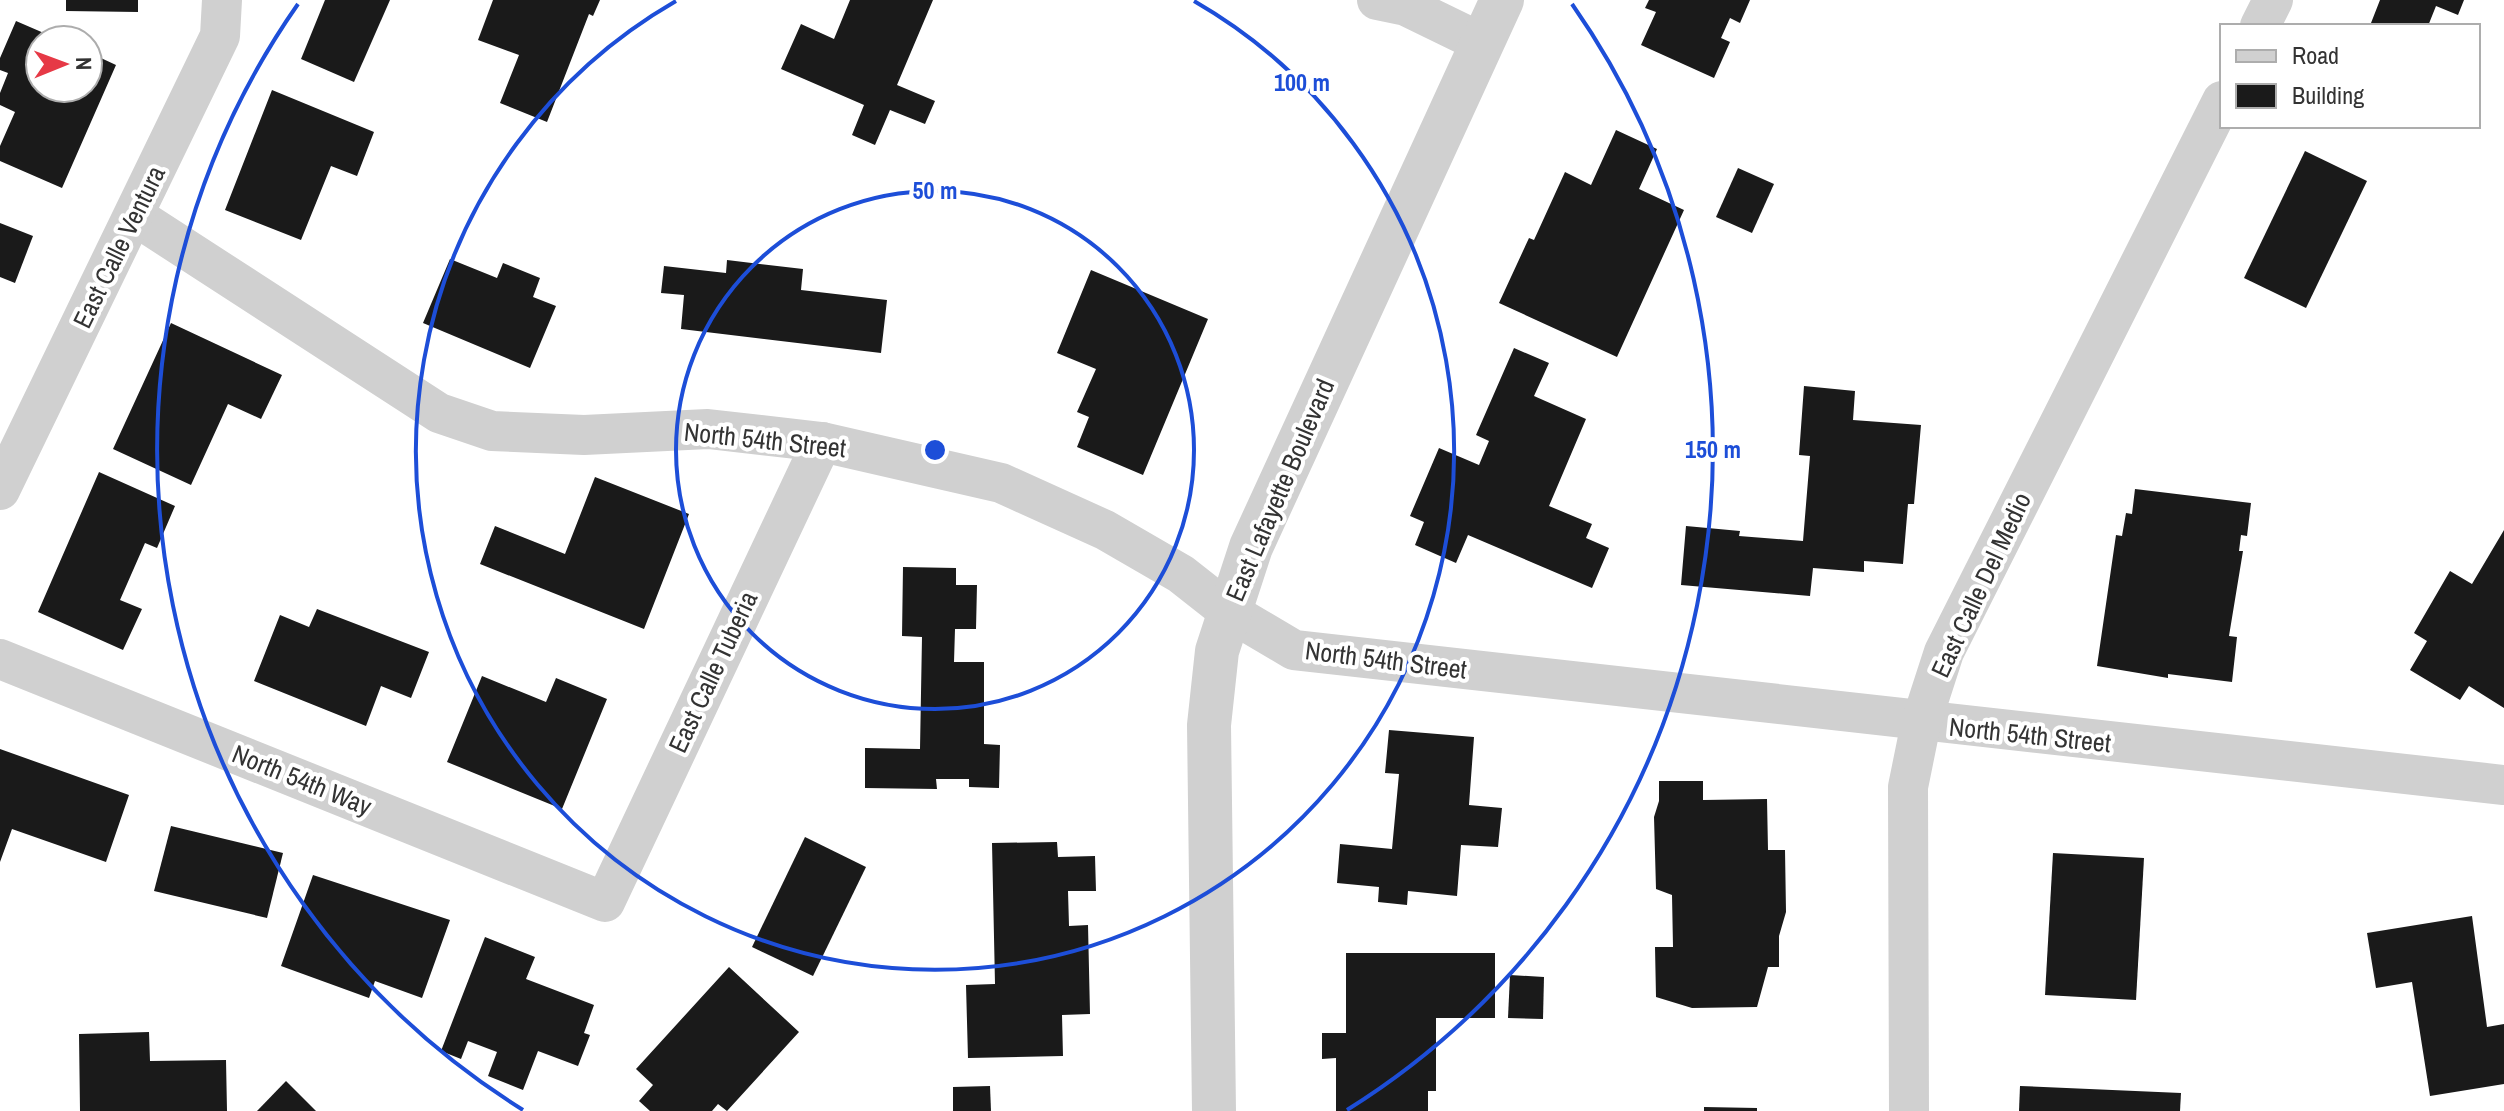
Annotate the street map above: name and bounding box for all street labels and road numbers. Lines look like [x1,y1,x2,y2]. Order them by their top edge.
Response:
street label: East Calle Ventura [64,160,173,334]
street label: East Lafayette Boulevard [1217,373,1342,606]
street label: North 54th Street [682,414,848,465]
street label: East Calle Del Medio [1922,487,2039,683]
street label: East Calle Tuberia [660,585,765,758]
street label: North 54th Street [1303,632,1469,687]
street label: North 54th Street [1947,709,2113,760]
street label: North 54th Way [227,736,377,823]

